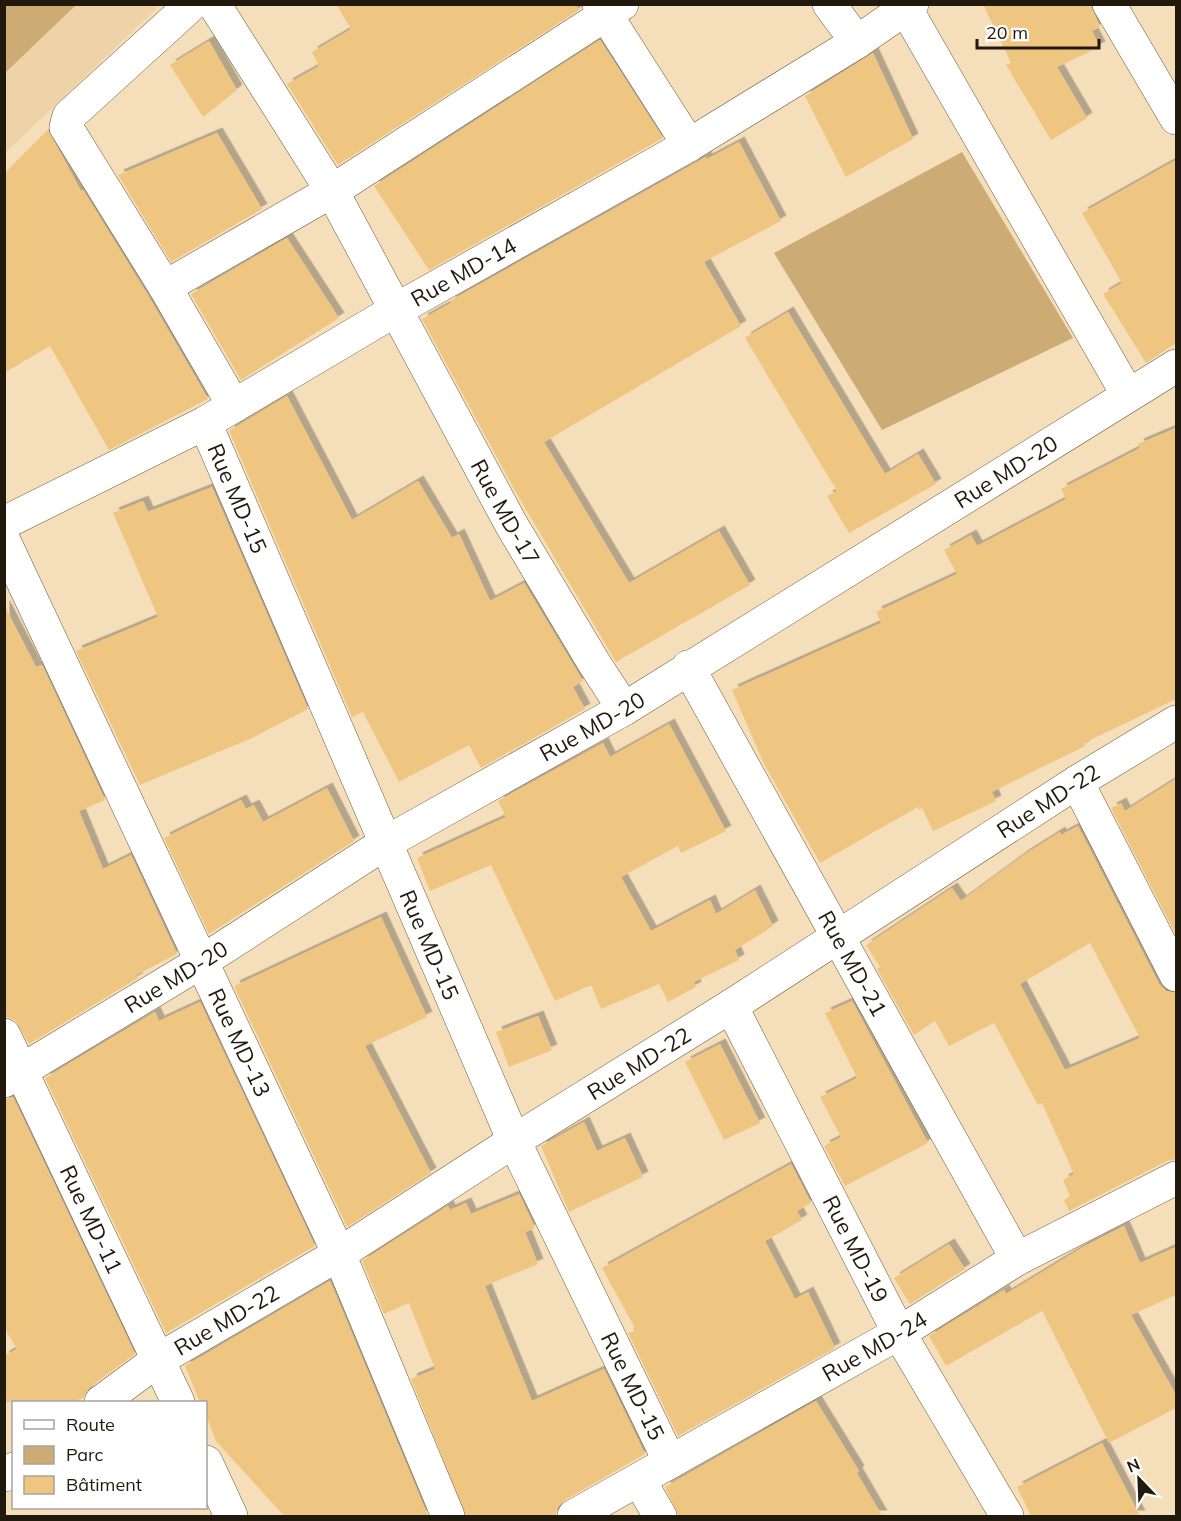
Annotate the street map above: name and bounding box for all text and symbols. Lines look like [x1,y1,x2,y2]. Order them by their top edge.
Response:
scale bar [977,12,1098,50]
text: 20 m [986,21,1028,44]
street label: Rue MD-14 [406,231,521,313]
street label: Rue MD-20 [949,429,1063,514]
street label: Rue MD-15 [201,439,273,558]
street label: Rue MD-17 [465,454,546,570]
street label: Rue MD-20 [535,685,650,768]
street label: Rue MD-22 [991,758,1105,844]
street label: Rue MD-15 [394,886,465,1004]
street label: Rue MD-21 [812,905,893,1021]
street label: Rue MD-20 [119,934,233,1019]
street label: Rue MD-13 [202,984,277,1101]
street label: Rue MD-22 [582,1021,696,1106]
street label: Rue MD-11 [54,1161,129,1278]
street label: Rue MD-19 [817,1190,895,1307]
street label: Rue MD-22 [169,1278,284,1362]
street label: Rue MD-24 [817,1305,932,1388]
street label: Rue MD-15 [595,1327,671,1445]
legend [12,1401,207,1509]
text: Route [66,1413,115,1436]
text: Parc [66,1443,104,1466]
north arrow [1109,1449,1169,1509]
text: N [1124,1454,1143,1477]
text: Bâtiment [66,1473,142,1496]

